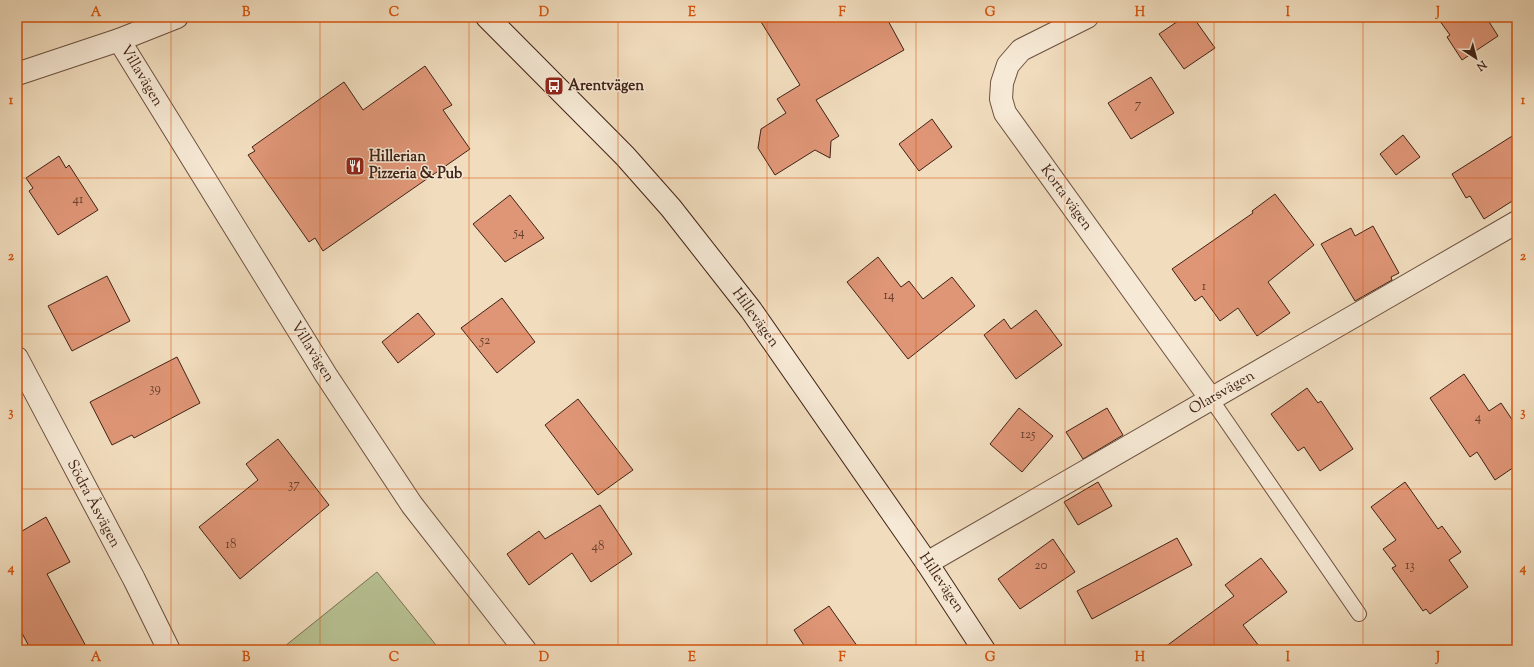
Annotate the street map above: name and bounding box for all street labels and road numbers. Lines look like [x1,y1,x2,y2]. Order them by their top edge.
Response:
street label: Villavägen [114,41,168,111]
street label: Korta vägen [1035,161,1097,235]
street label: Hillevägen [726,284,784,352]
street label: Villavägen [285,318,339,387]
street label: Olarsvägen [1185,366,1259,420]
street label: Södra Åsvägen [61,456,126,552]
street label: Hillevägen [913,549,969,617]

